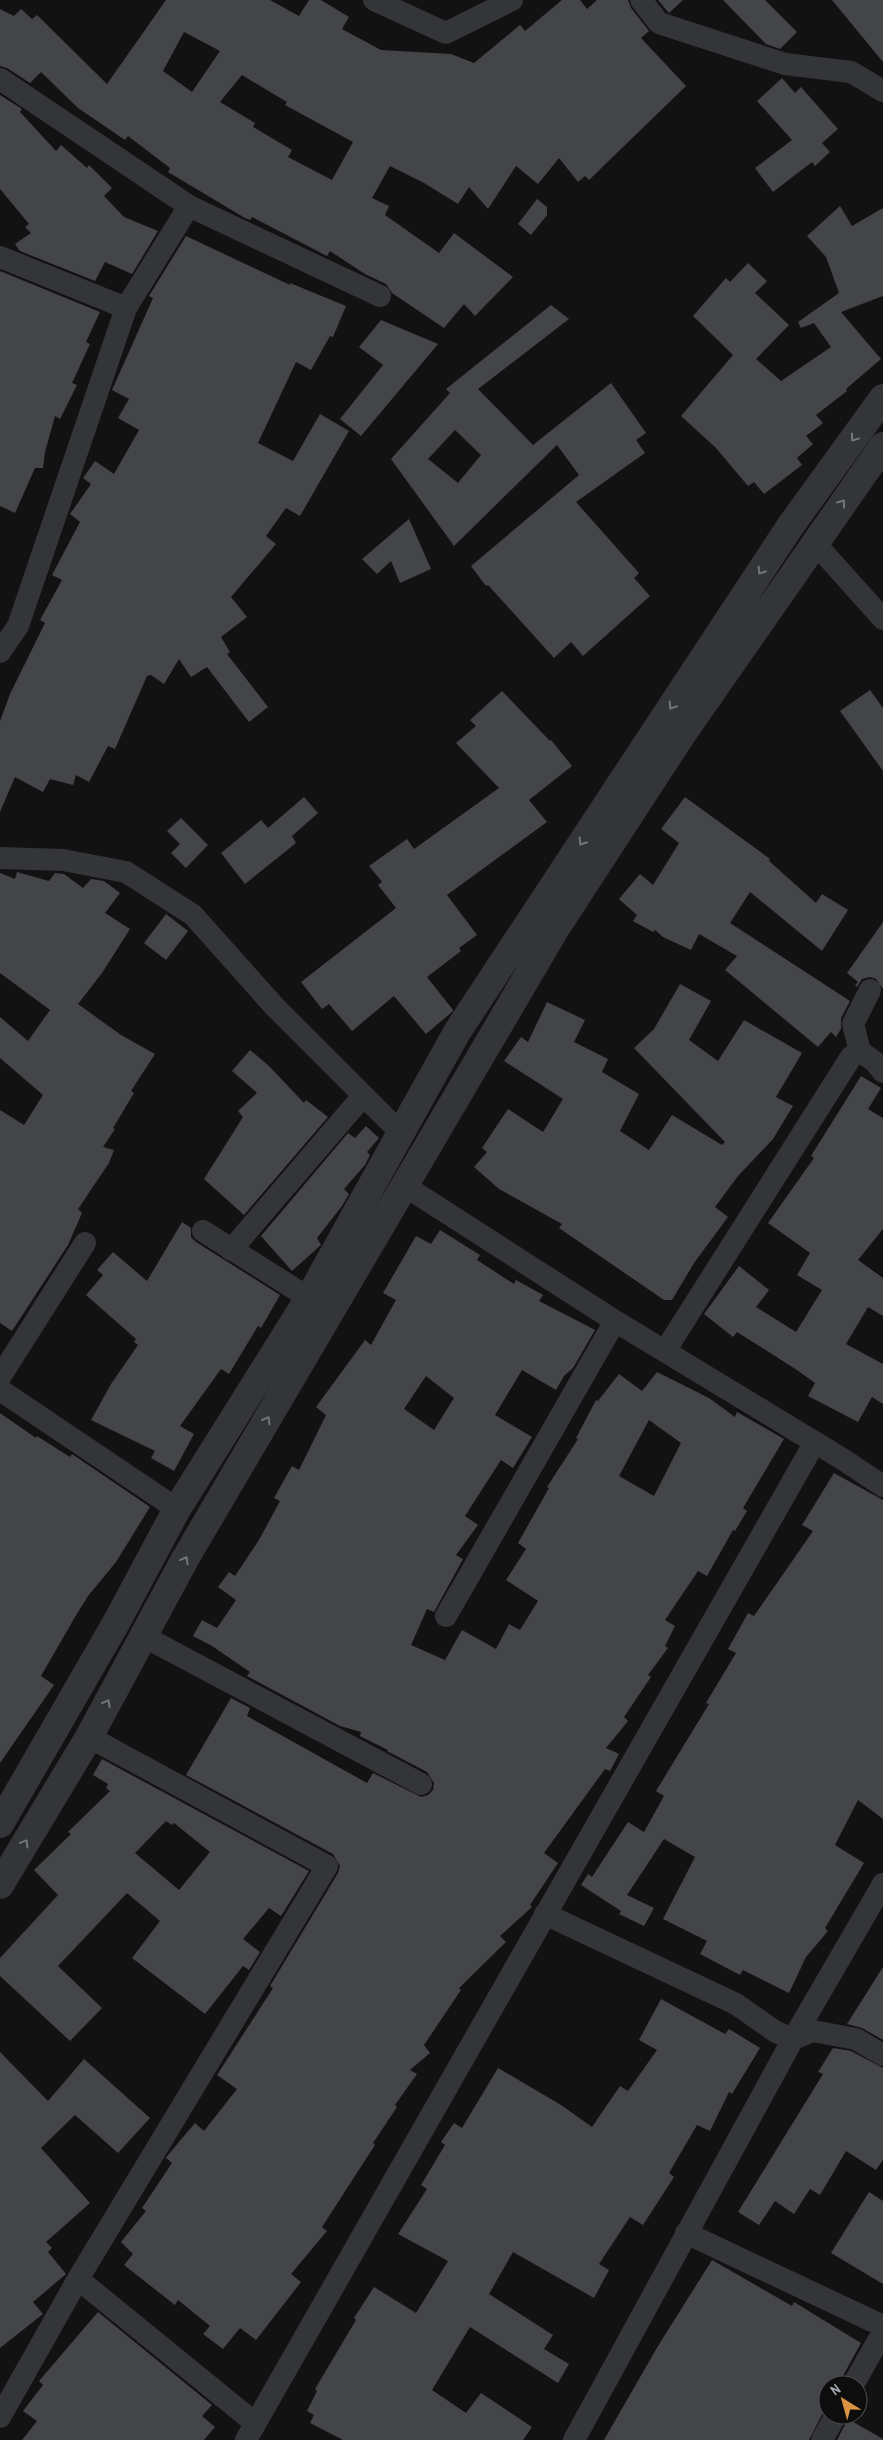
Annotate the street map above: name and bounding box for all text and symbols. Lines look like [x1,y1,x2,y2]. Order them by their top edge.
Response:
one-way arrow [852,432,860,441]
one-way arrow [836,499,845,509]
one-way arrow [758,565,767,574]
one-way arrow [669,701,678,710]
one-way arrow [579,837,589,846]
one-way arrow [260,1417,270,1426]
one-way arrow [178,1557,188,1566]
one-way arrow [101,1699,111,1708]
one-way arrow [19,1840,29,1849]
north arrow [818,2375,868,2425]
text: N [826,2380,844,2399]

